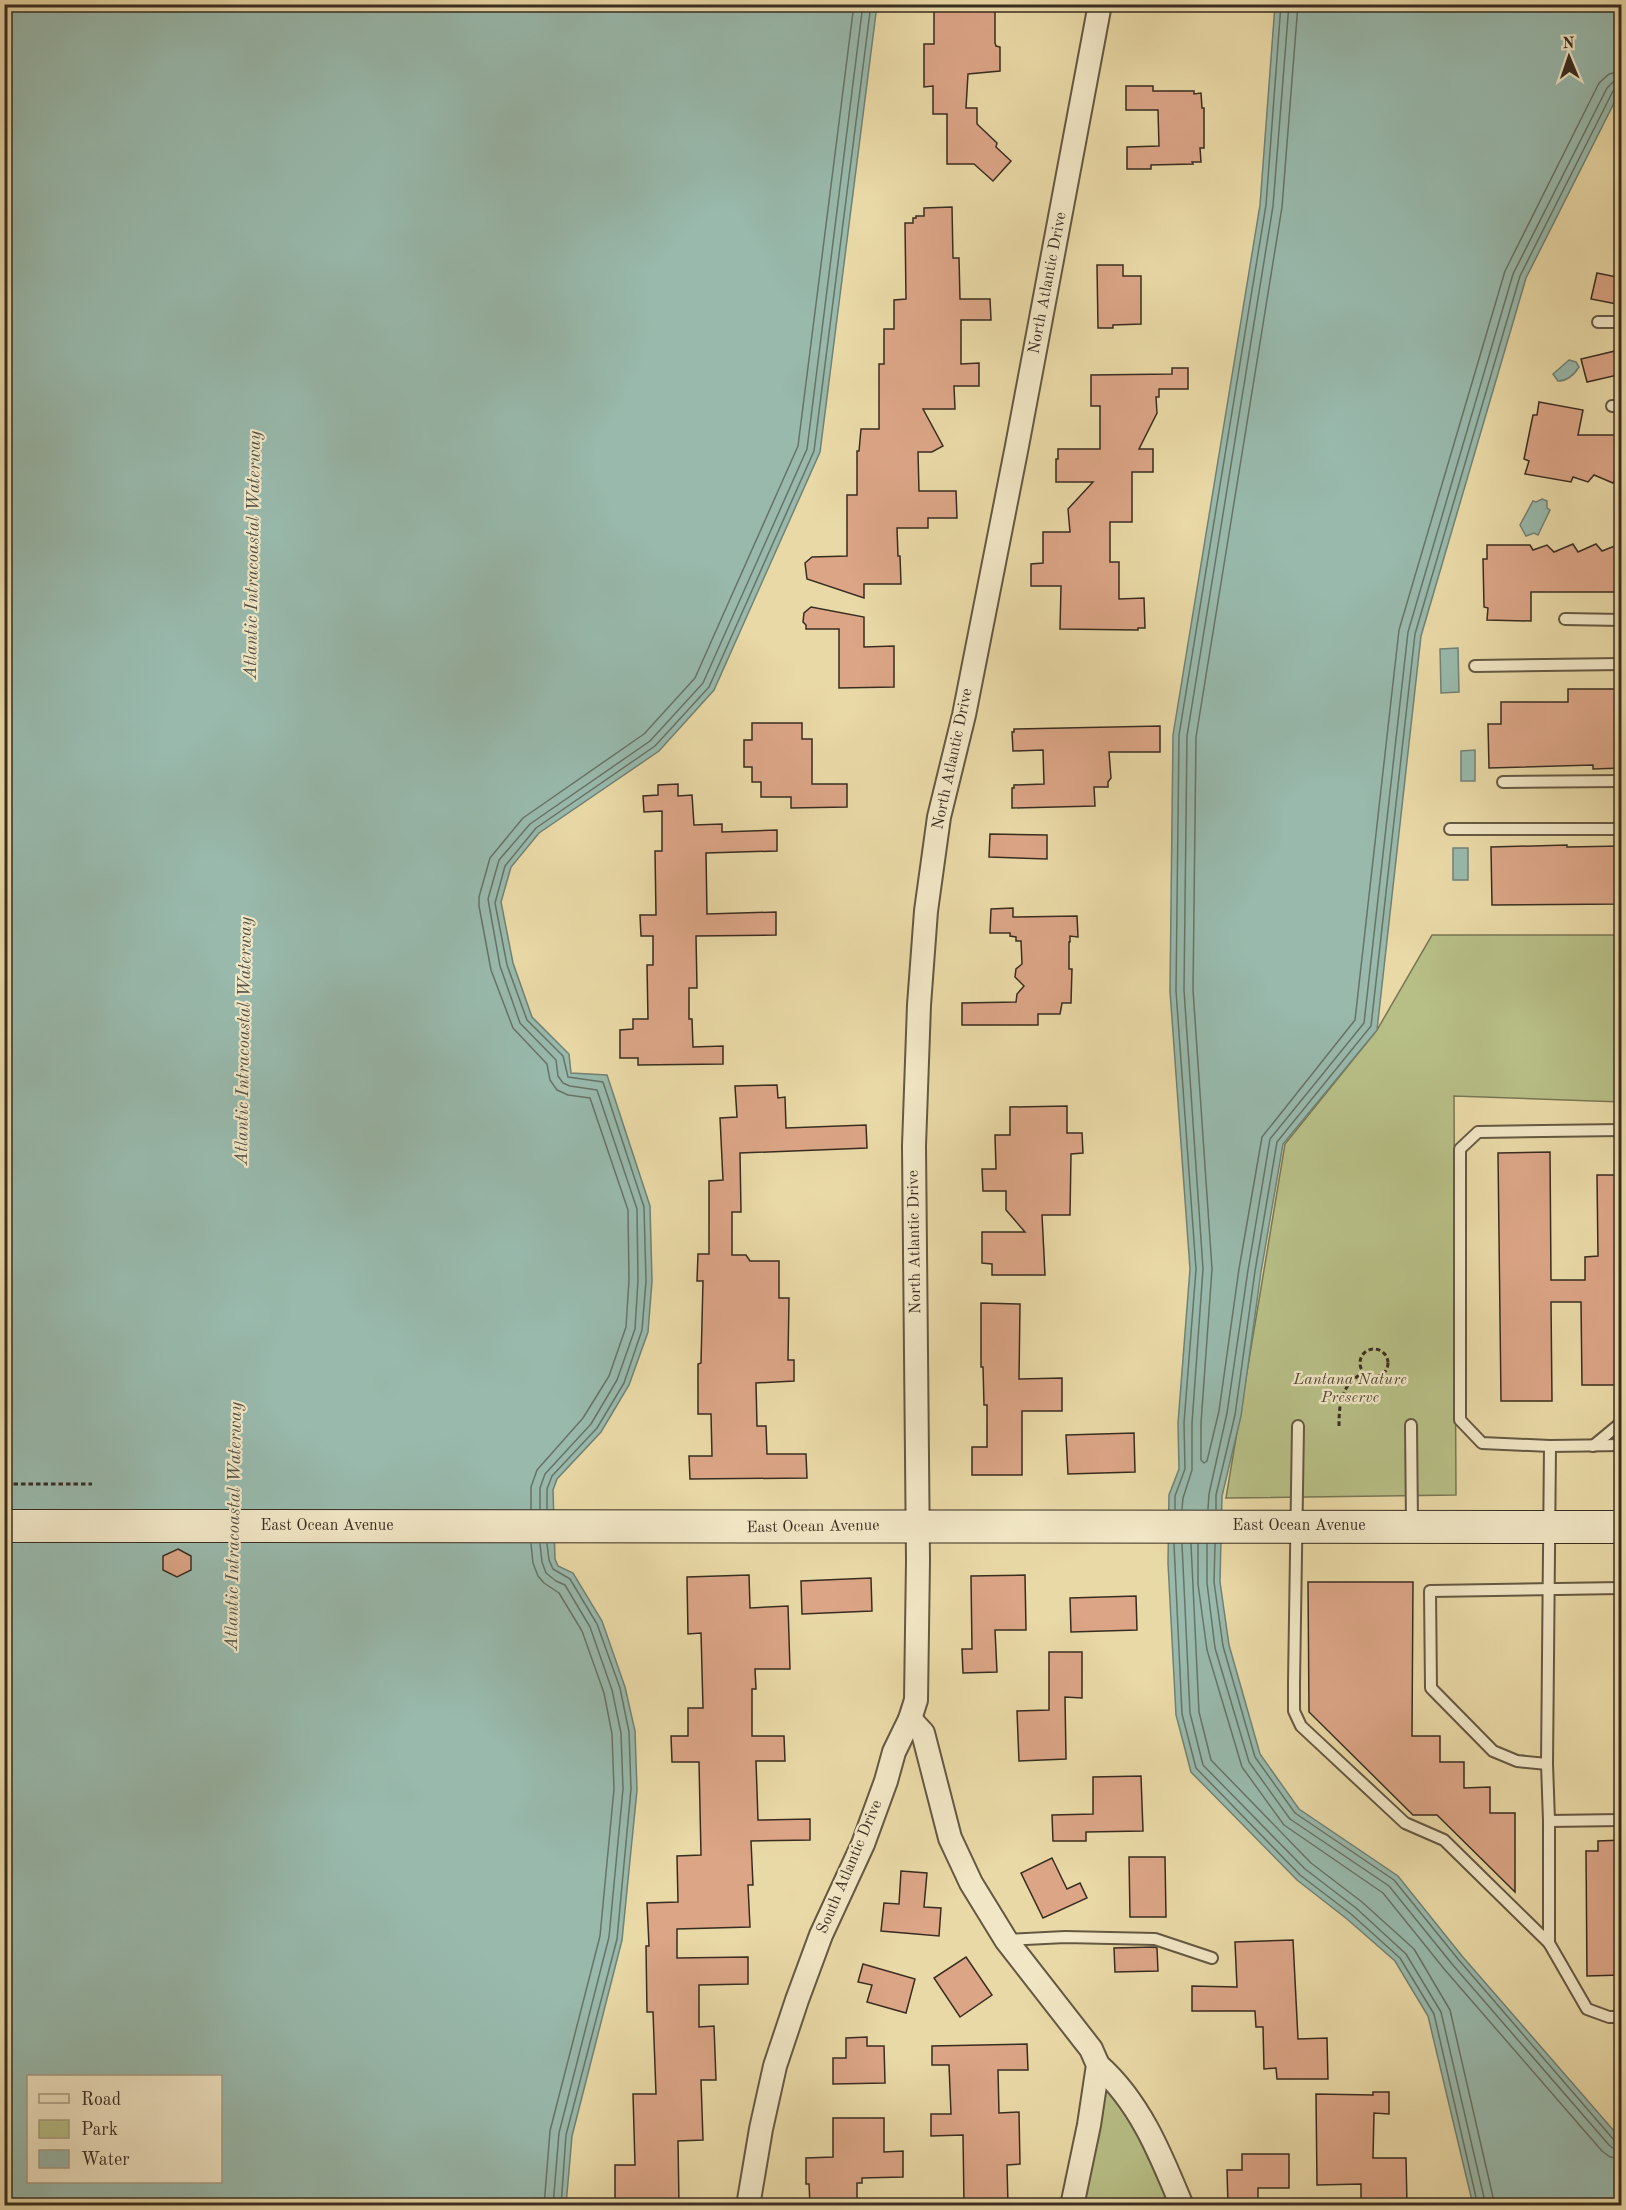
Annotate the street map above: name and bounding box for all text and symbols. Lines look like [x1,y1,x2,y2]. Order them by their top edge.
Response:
north arrow [1539,27,1599,87]
text: N [1562,36,1576,52]
street label: North Atlantic Drive [1026,211,1070,355]
water label: Atlantic Intracoastal Waterway [242,430,264,680]
street label: North Atlantic Drive [930,687,976,831]
water label: Atlantic Intracoastal Waterway [233,916,255,1166]
street label: North Atlantic Drive [906,1170,924,1314]
park label: Lantana Nature Preserve [1292,1372,1407,1406]
water label: Atlantic Intracoastal Waterway [223,1401,245,1651]
street label: East Ocean Avenue [260,1518,394,1534]
street label: East Ocean Avenue [746,1518,880,1536]
street label: East Ocean Avenue [1232,1518,1366,1534]
street label: South Atlantic Drive [815,1798,885,1936]
legend [27,2075,222,2183]
text: Road [81,2091,121,2109]
text: Park [81,2121,118,2139]
text: Water [81,2151,130,2169]

